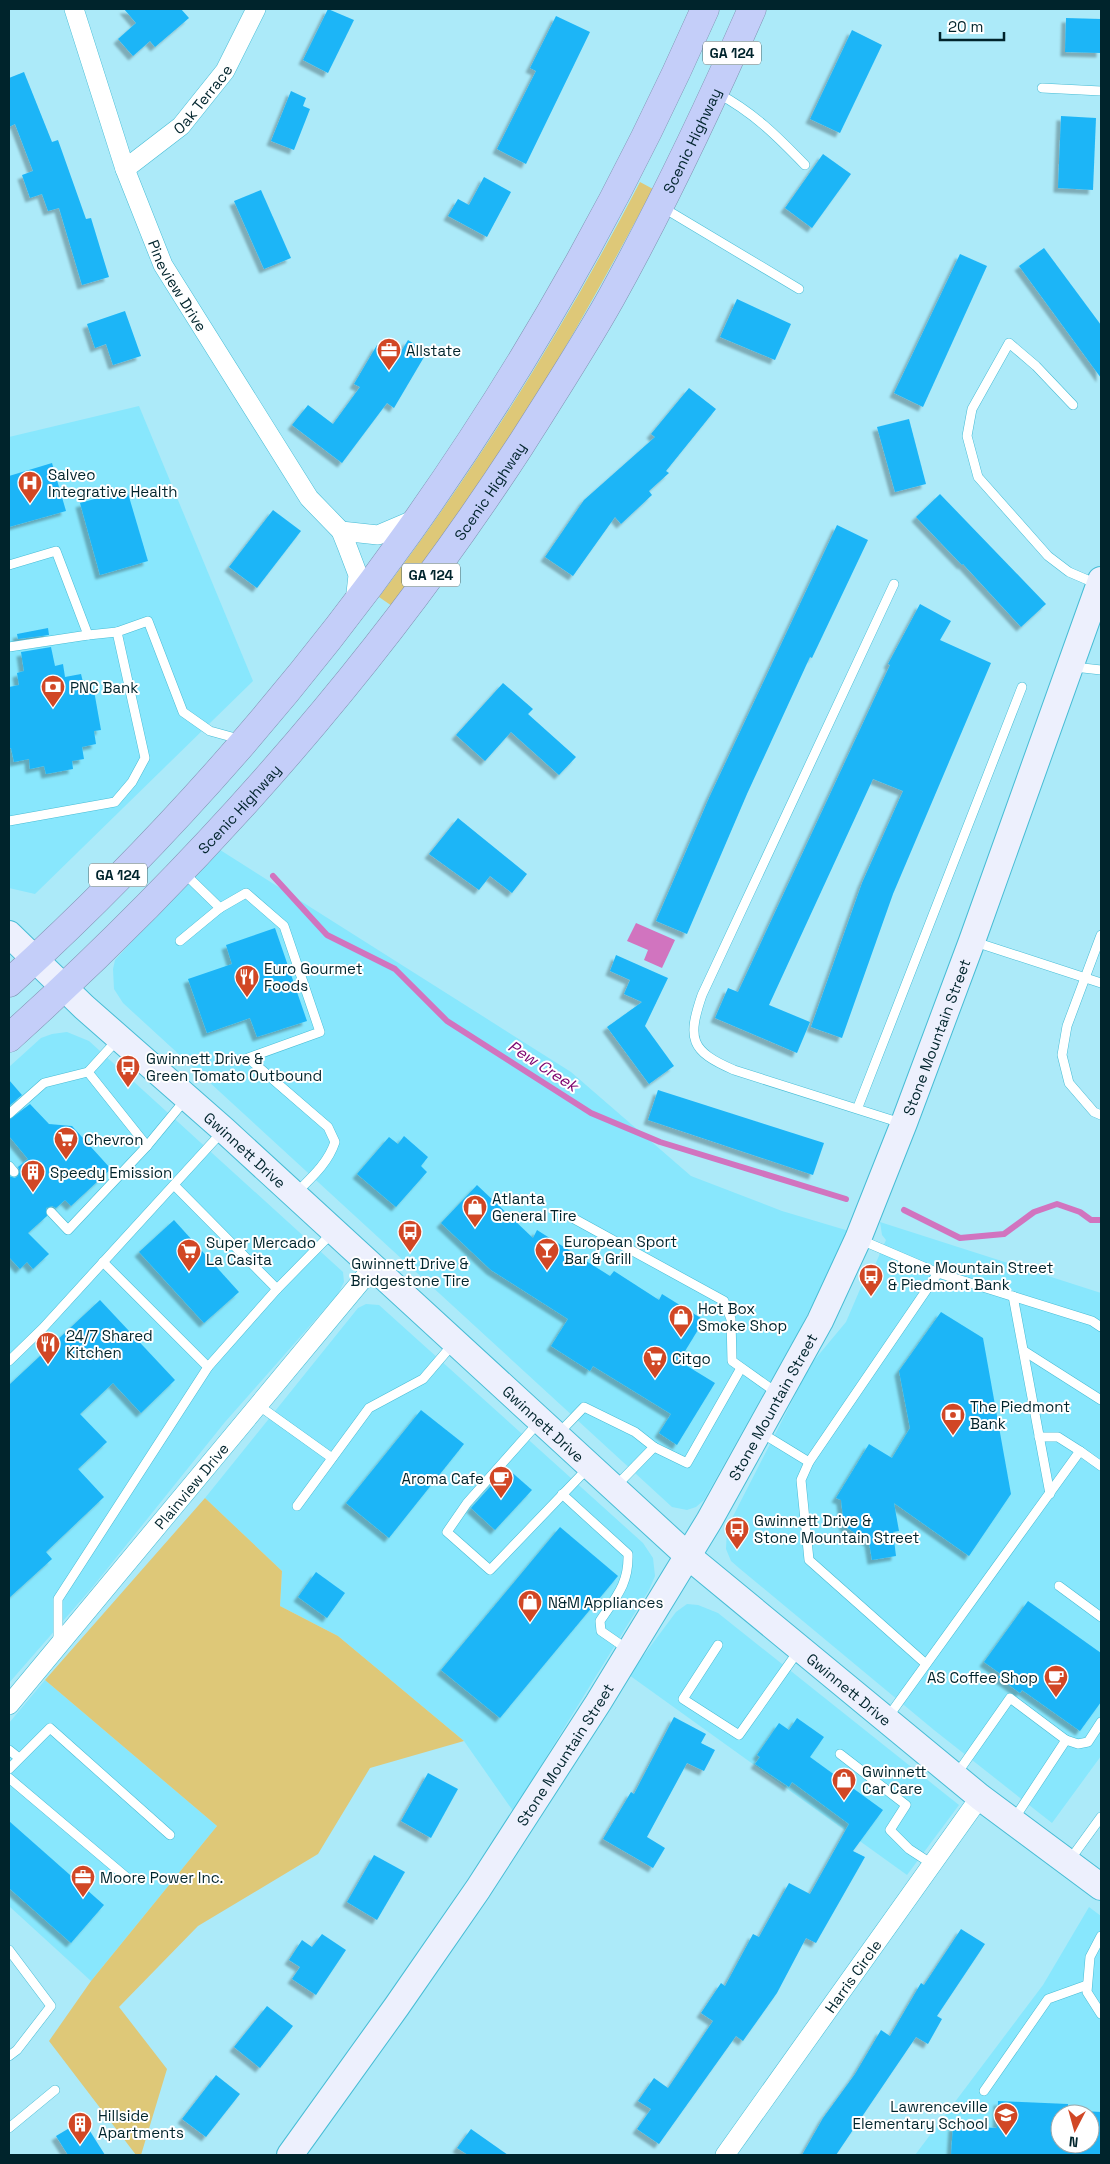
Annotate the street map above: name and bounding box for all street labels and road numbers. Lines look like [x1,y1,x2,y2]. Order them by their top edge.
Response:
road number: GA 124 [703,42,761,64]
street label: Oak Terrace [169,61,236,138]
street label: Scenic Highway [658,85,725,196]
street label: Pineview Drive [144,237,212,335]
street label: Scenic Highway [450,438,530,544]
road number: GA 124 [402,564,460,586]
street label: Scenic Highway [193,760,285,857]
road number: GA 124 [89,864,147,886]
street label: Stone Mountain Street [898,956,974,1118]
street label: Gwinnett Drive [200,1108,290,1192]
street label: Stone Mountain Street [724,1330,821,1484]
street label: Gwinnett Drive [499,1381,589,1466]
street label: Plainview Drive [150,1439,233,1533]
street label: Gwinnett Drive [803,1649,896,1730]
street label: Stone Mountain Street [512,1679,617,1829]
street label: Harris Circle [820,1935,885,2016]

